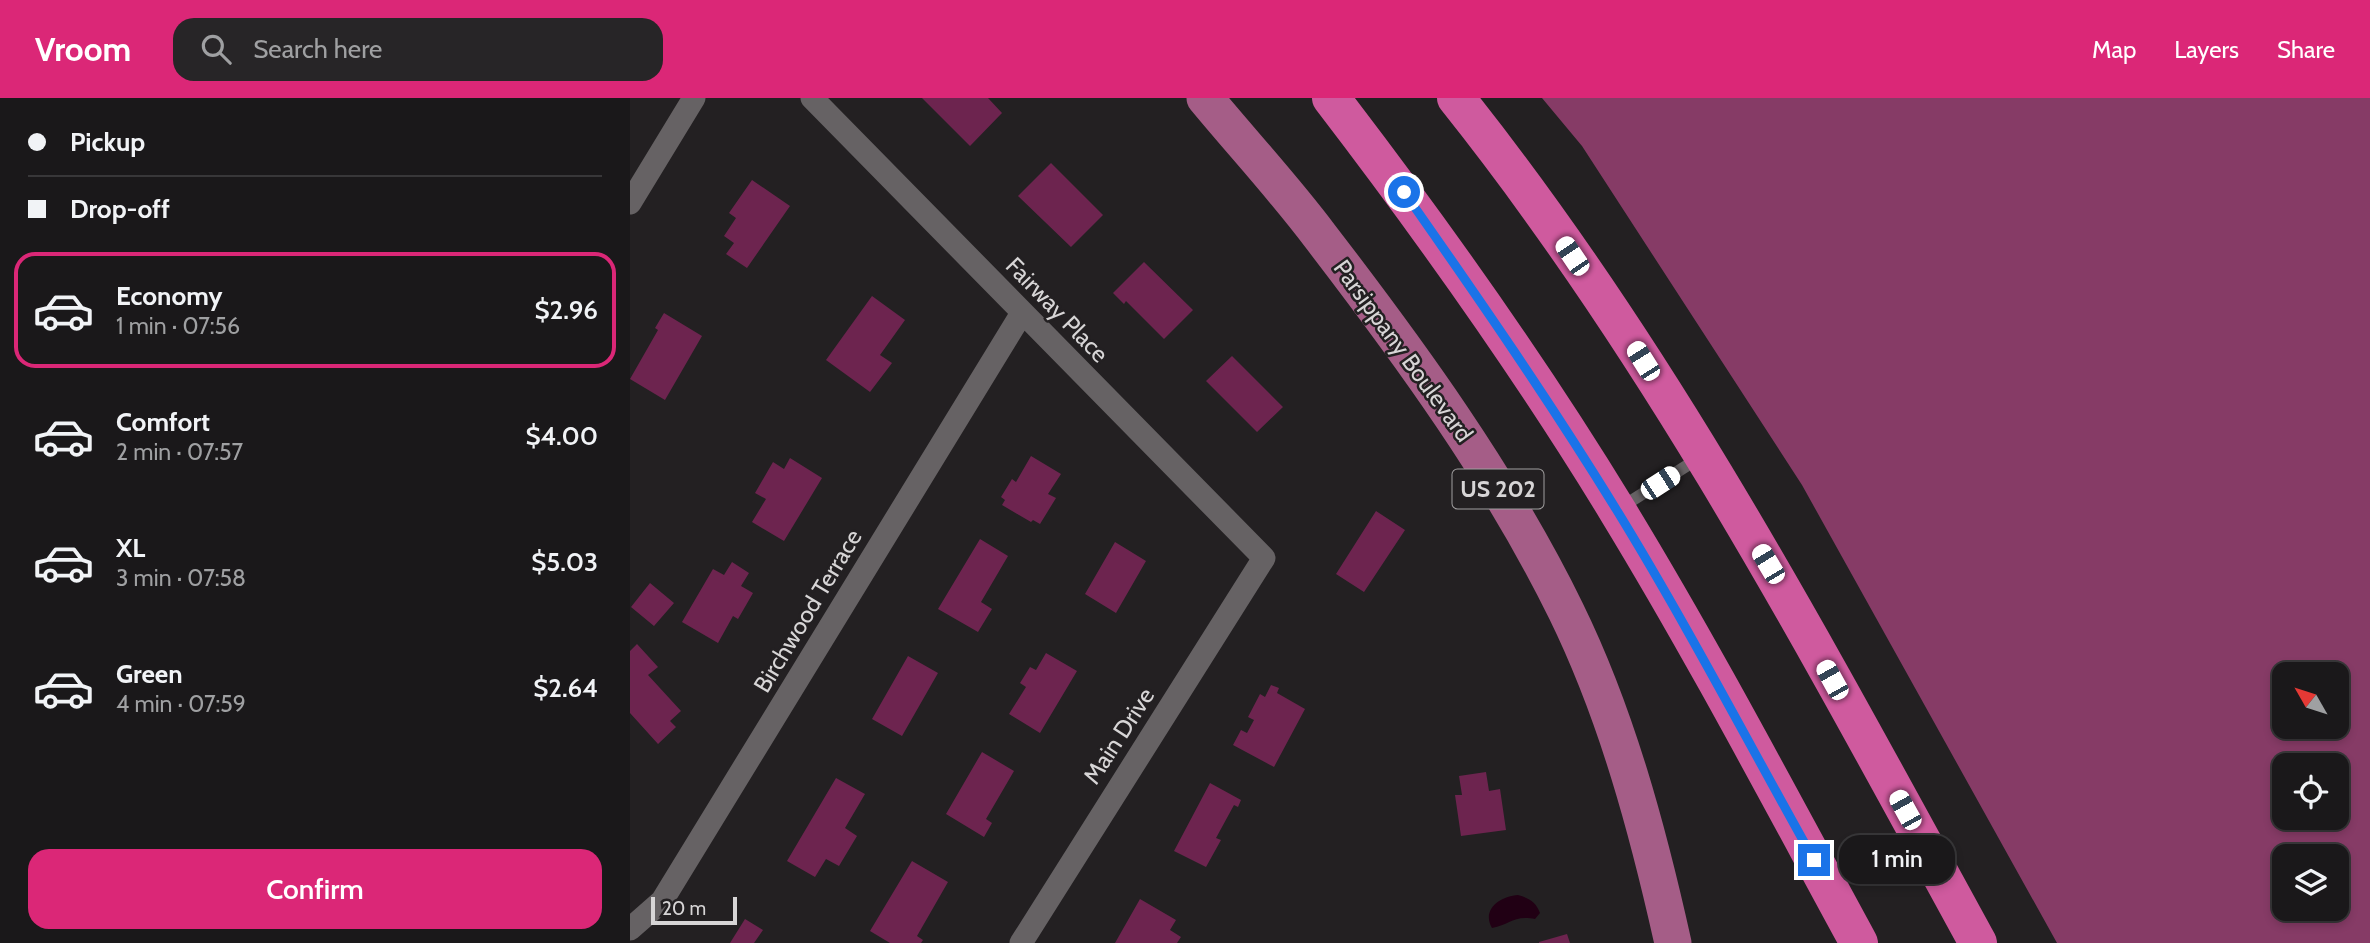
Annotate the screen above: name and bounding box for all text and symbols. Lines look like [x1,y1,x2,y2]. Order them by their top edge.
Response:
search box [173,18,663,81]
text: Vroom [35,29,131,69]
icon: search [197,30,235,68]
text: Search here [253,33,382,65]
text: Map [2092,35,2136,64]
text: Layers [2174,35,2239,64]
text: Share [2277,35,2335,64]
text: Pickup [70,126,145,158]
route start [1388,176,1420,208]
text: Drop-off [70,193,170,225]
car [1552,233,1593,279]
street label: Fairway Place [1000,251,1115,368]
street label: Parsippany Boulevard [1328,254,1479,447]
icon: car [32,279,95,342]
text: Economy [116,280,222,312]
text: $2.96 [534,294,598,326]
text: 1 min · 07:56 [116,312,240,340]
car [1623,338,1664,384]
icon: car [32,405,95,468]
text: Comfort [116,406,210,438]
text: $4.00 [525,420,598,452]
text: 2 min · 07:57 [116,438,243,466]
car [1637,463,1684,503]
road number: US 202 [1452,470,1544,508]
street label: Birchwood Terrace [747,524,868,698]
icon: car [32,531,95,594]
text: XL [116,532,145,564]
car [1749,541,1788,587]
text: $5.03 [531,546,598,578]
text: 3 min · 07:58 [116,564,246,592]
icon: car [32,657,95,720]
car [1813,657,1852,703]
text: Green [116,658,183,690]
north arrow [2272,662,2348,738]
map controls [2272,662,2349,921]
text: $2.64 [533,672,598,704]
street label: Main Drive [1077,682,1160,789]
text: 4 min · 07:59 [116,690,246,718]
button: locate [2272,753,2349,830]
car [1886,787,1925,833]
callout: 1 min [1838,836,1954,884]
route end [1798,844,1830,876]
button: layers [2272,844,2349,921]
text: 1 min [1871,845,1923,873]
button: Confirm [28,849,602,929]
scale bar [651,894,737,926]
text: 20 m [662,897,706,920]

